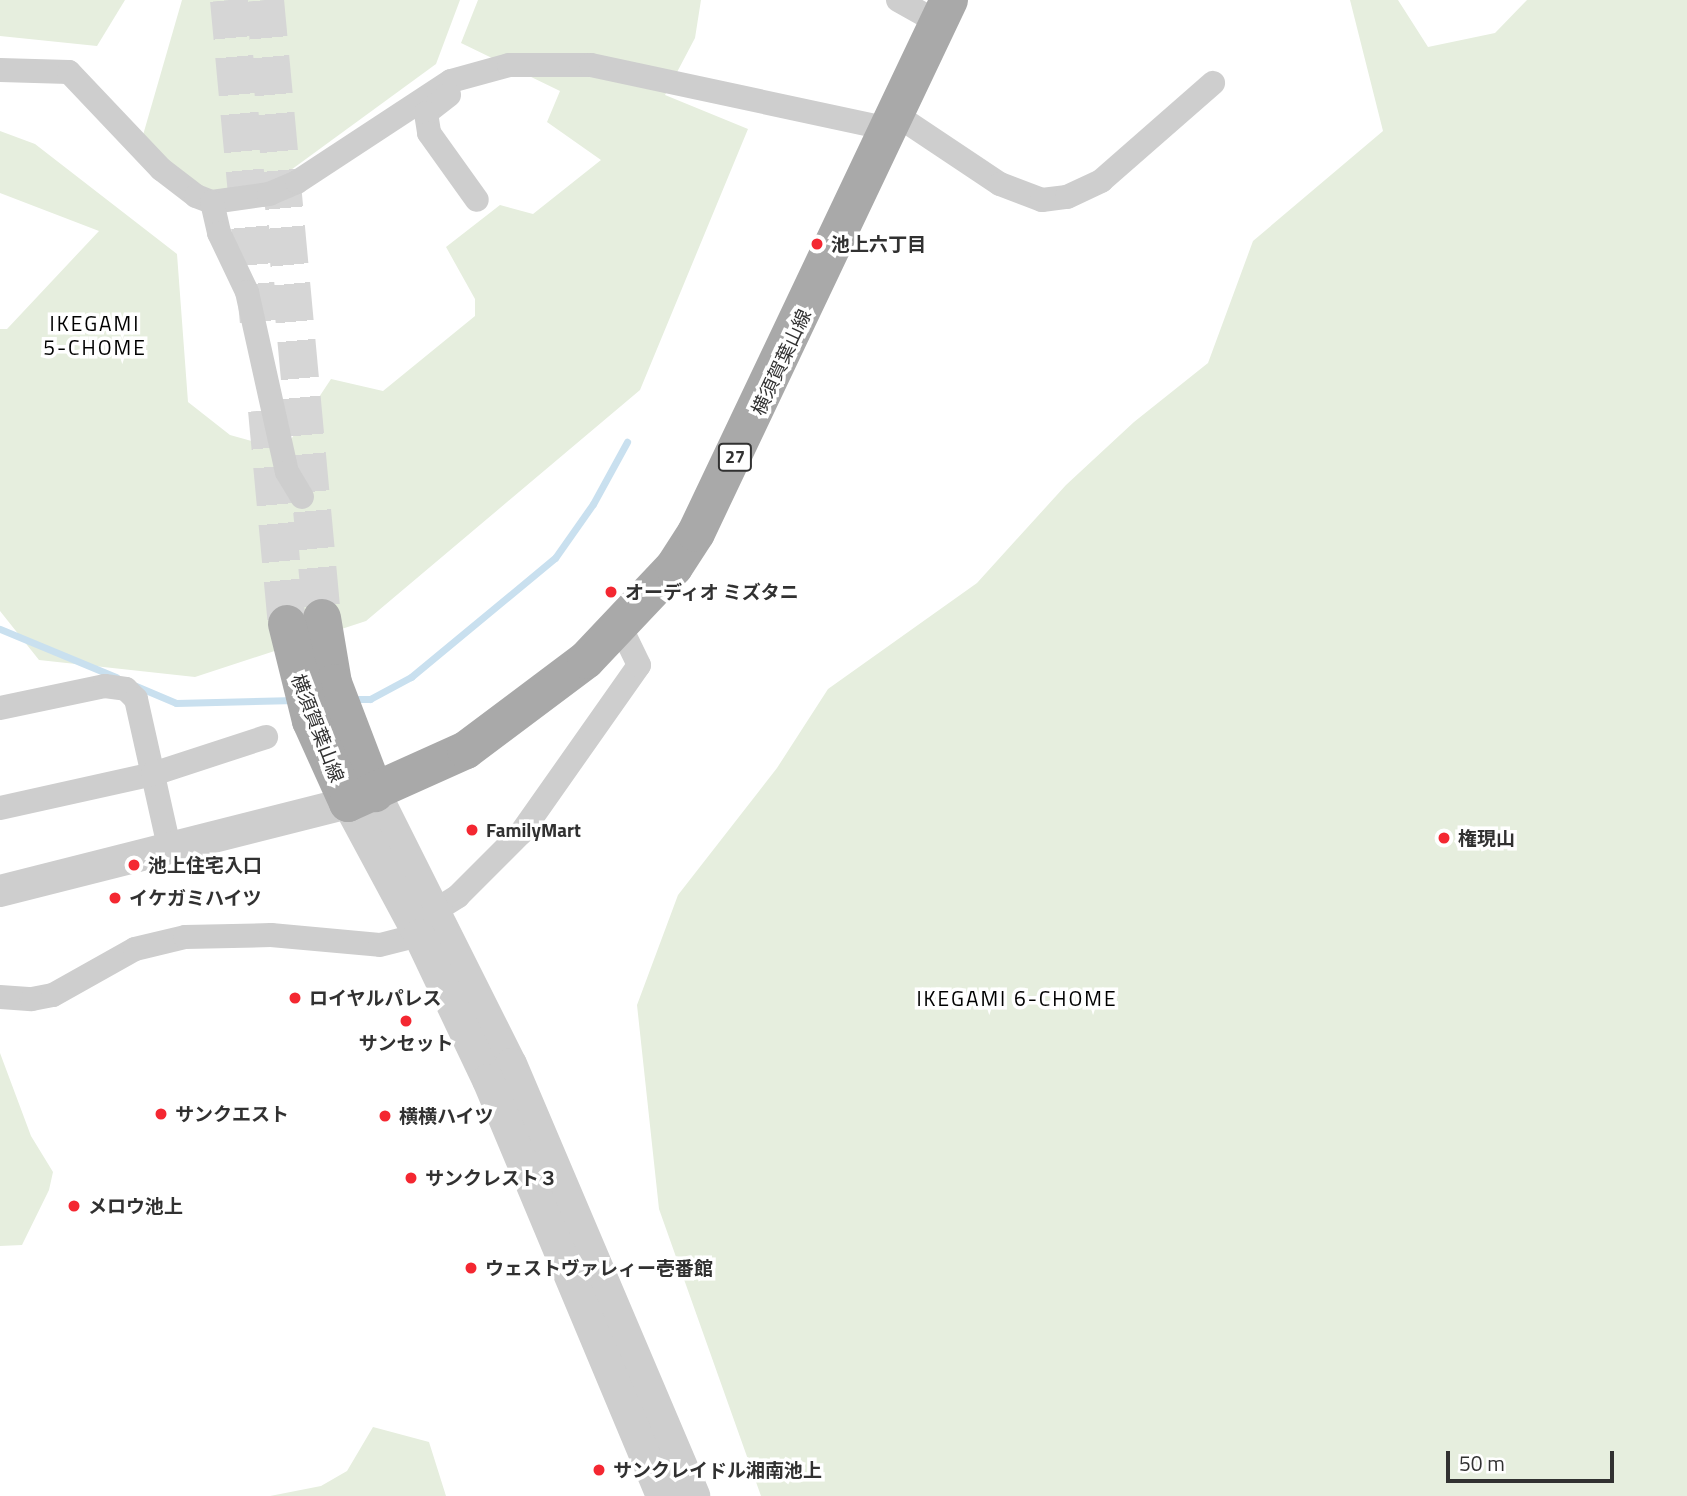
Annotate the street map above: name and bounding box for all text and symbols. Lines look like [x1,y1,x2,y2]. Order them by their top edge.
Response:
place label: 池上六丁目 [831,233,926,255]
marker: 池上六丁目 [809,236,825,252]
street label: 横須賀葉山線 [747,306,815,418]
district label: IKEGAMI 5-CHOME [44,310,146,360]
road number: 27 [718,443,752,472]
place label: オーディオ ミズタニ [625,581,800,603]
marker: オーディオ ミズタニ [603,584,619,600]
street label: 横須賀葉山線 [287,671,349,785]
place label: FamilyMart [486,819,581,841]
marker: FamilyMart [464,822,480,838]
place label: 権現山 [1458,827,1515,849]
marker: 権現山 [1436,830,1452,846]
place label: 池上住宅入口 [148,854,262,876]
marker: 池上住宅入口 [126,857,142,873]
place label: イケガミハイツ [129,887,262,909]
marker: イケガミハイツ [107,890,123,906]
district label: IKEGAMI 6-CHOME [918,985,1116,1011]
place label: ロイヤルパレス [309,987,442,1009]
marker: ロイヤルパレス [287,990,303,1006]
marker: サンセット [398,1013,414,1029]
place label: サンセット [359,1032,453,1054]
place label: サンクエスト [175,1103,289,1125]
place label: 横横ハイツ [399,1105,494,1127]
marker: サンクエスト [153,1106,169,1122]
marker: 横横ハイツ [377,1108,393,1124]
place label: サンクレスト３ [425,1167,558,1189]
marker: サンクレスト３ [403,1170,419,1186]
place label: メロウ池上 [88,1195,183,1217]
marker: メロウ池上 [66,1198,82,1214]
place label: ウェストヴァレィー壱番館 [485,1257,713,1279]
marker: ウェストヴァレィー壱番館 [463,1260,479,1276]
scale bar [1449,1436,1617,1480]
text: 50 m [1459,1447,1505,1479]
place label: サンクレイドル湘南池上 [613,1459,822,1481]
marker: サンクレイドル湘南池上 [591,1462,607,1478]

